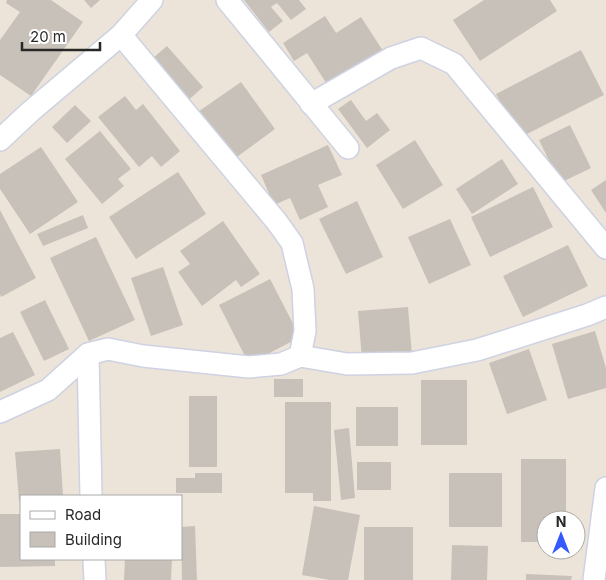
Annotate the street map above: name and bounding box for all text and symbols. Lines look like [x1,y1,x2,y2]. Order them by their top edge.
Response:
scale bar [22,20,100,52]
text: 20 m [30,27,66,46]
legend [20,495,182,560]
text: Road [65,505,101,524]
north arrow [536,510,586,560]
text: N [556,513,566,530]
text: Building [65,530,122,549]

